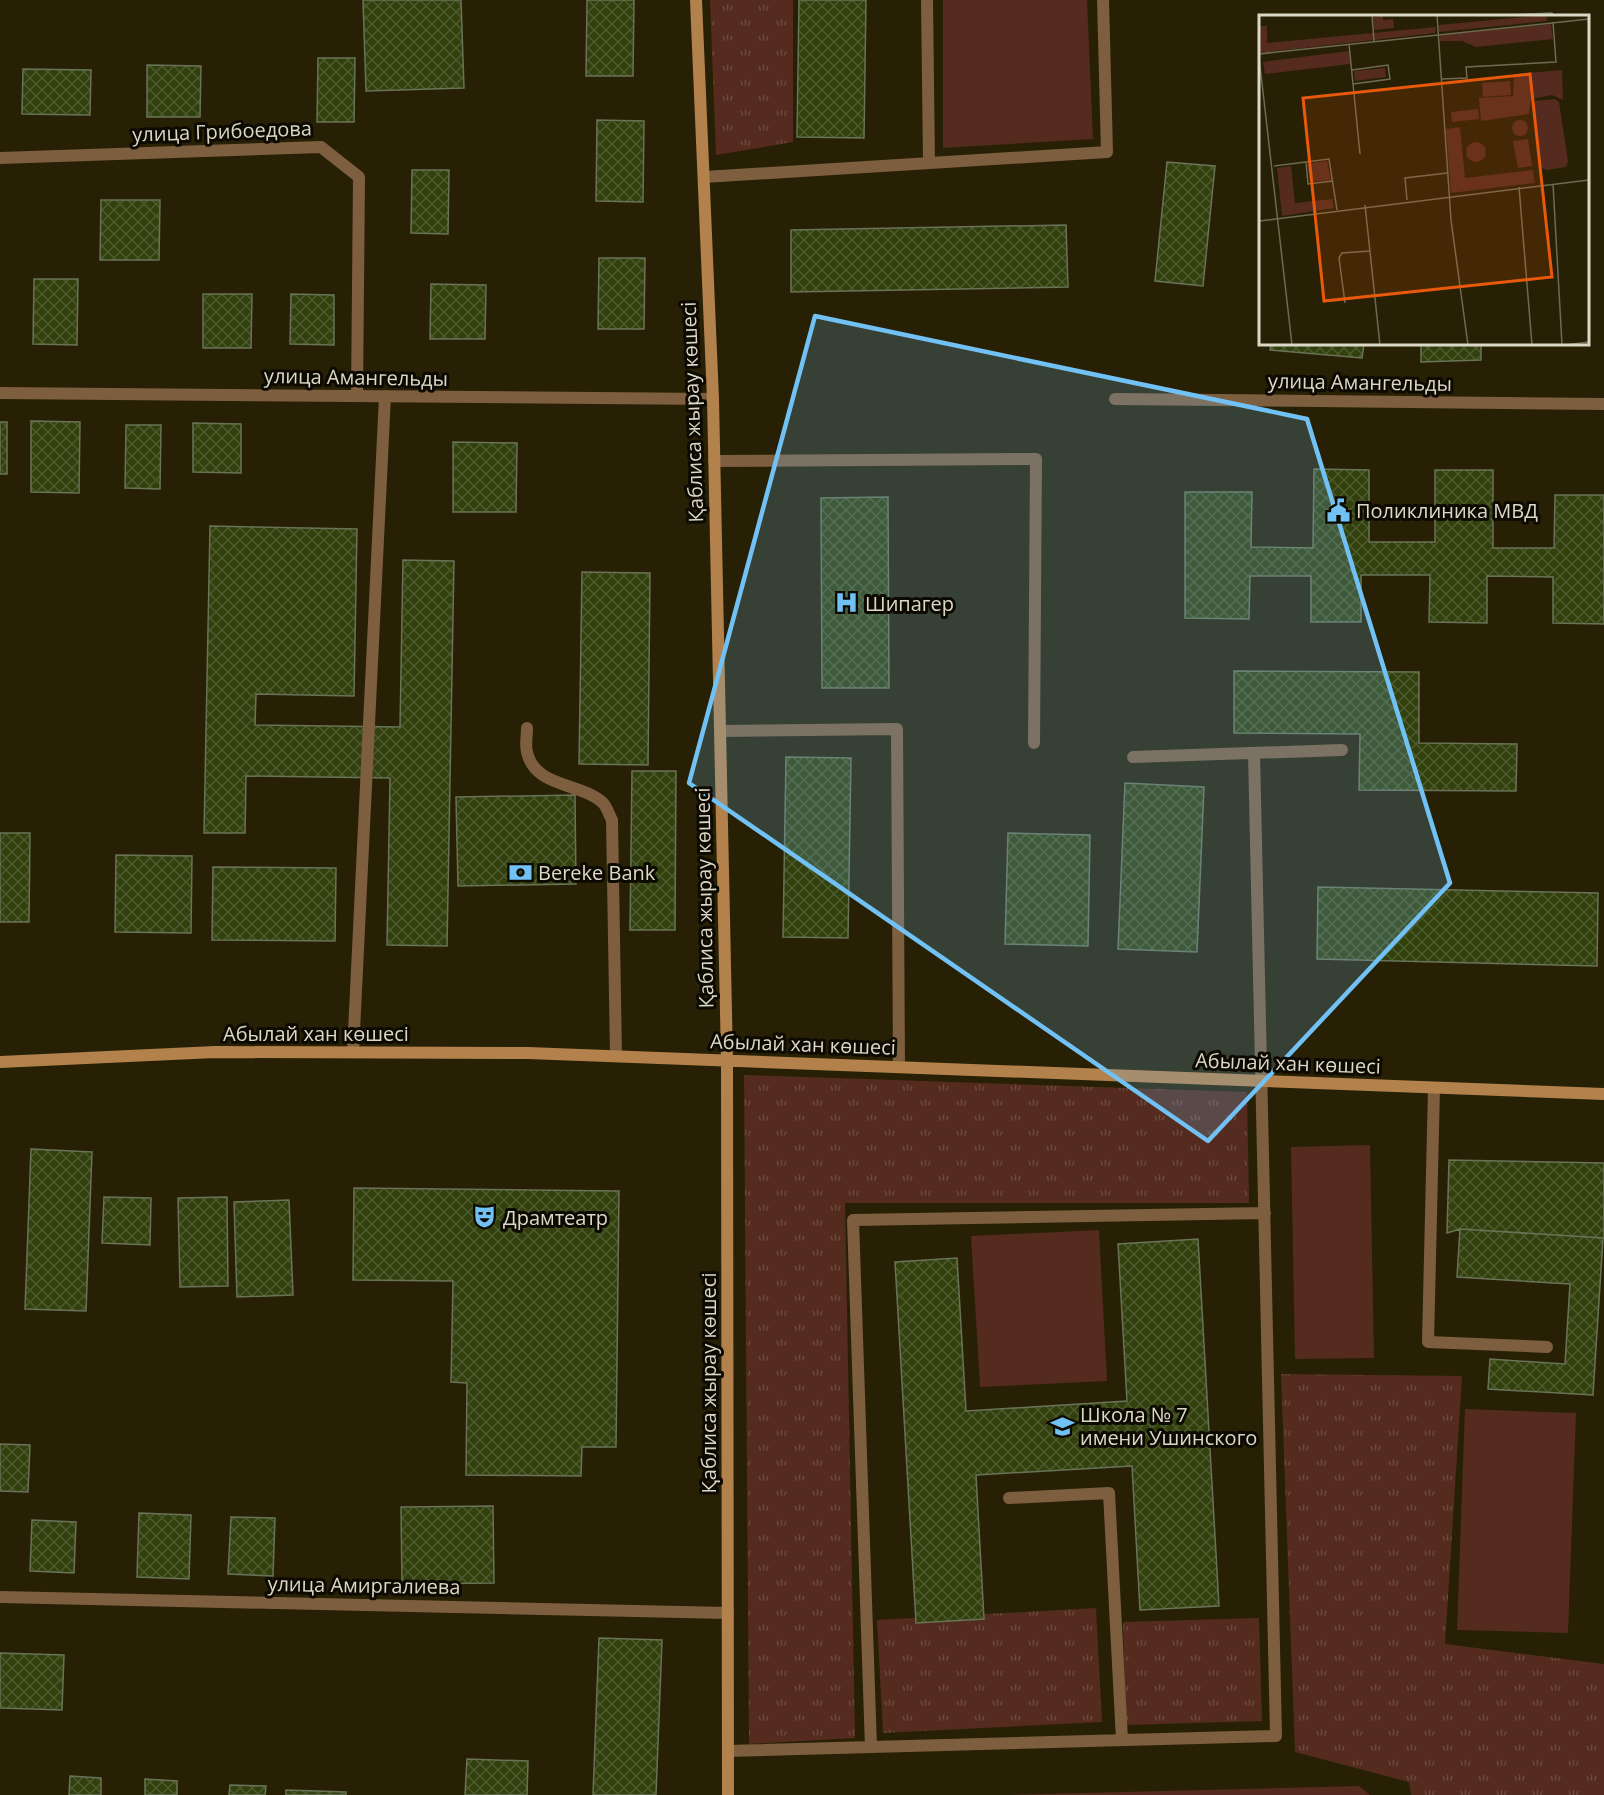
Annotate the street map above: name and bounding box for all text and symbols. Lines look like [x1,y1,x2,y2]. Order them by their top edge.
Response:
inset map [1259,15,1589,345]
street label: улица Грибоедова [132,114,312,148]
street label: Қаблиса жырау көшесі [675,301,709,523]
street label: улица Амангельды [264,362,448,392]
street label: улица Амангельды [1268,367,1452,397]
public building icon: Поликлиника МВД [1325,497,1351,523]
place label: Поликлиника МВД [1356,497,1538,524]
hospital icon: Шипагер [834,590,860,616]
place label: Шипагер [865,590,954,617]
street label: Қаблиса жырау көшесі [689,787,719,1009]
bank icon: Bereke Bank [507,859,533,885]
place label: Bereke Bank [538,859,656,886]
street label: Абылай хан көшесі [223,1020,409,1047]
street label: Абылай хан көшесі [710,1027,896,1061]
street label: Абылай хан көшесі [1195,1046,1381,1080]
theatre icon: Драмтеатр [472,1204,498,1230]
place label: Драмтеатр [503,1204,608,1231]
street label: Қаблиса жырау көшесі [695,1273,722,1493]
place label: Школа № 7 имени Ушинского [1080,1401,1257,1451]
school or university icon: Школа № 7 имени Ушинского [1049,1413,1075,1439]
street label: улица Амиргалиева [267,1570,461,1600]

